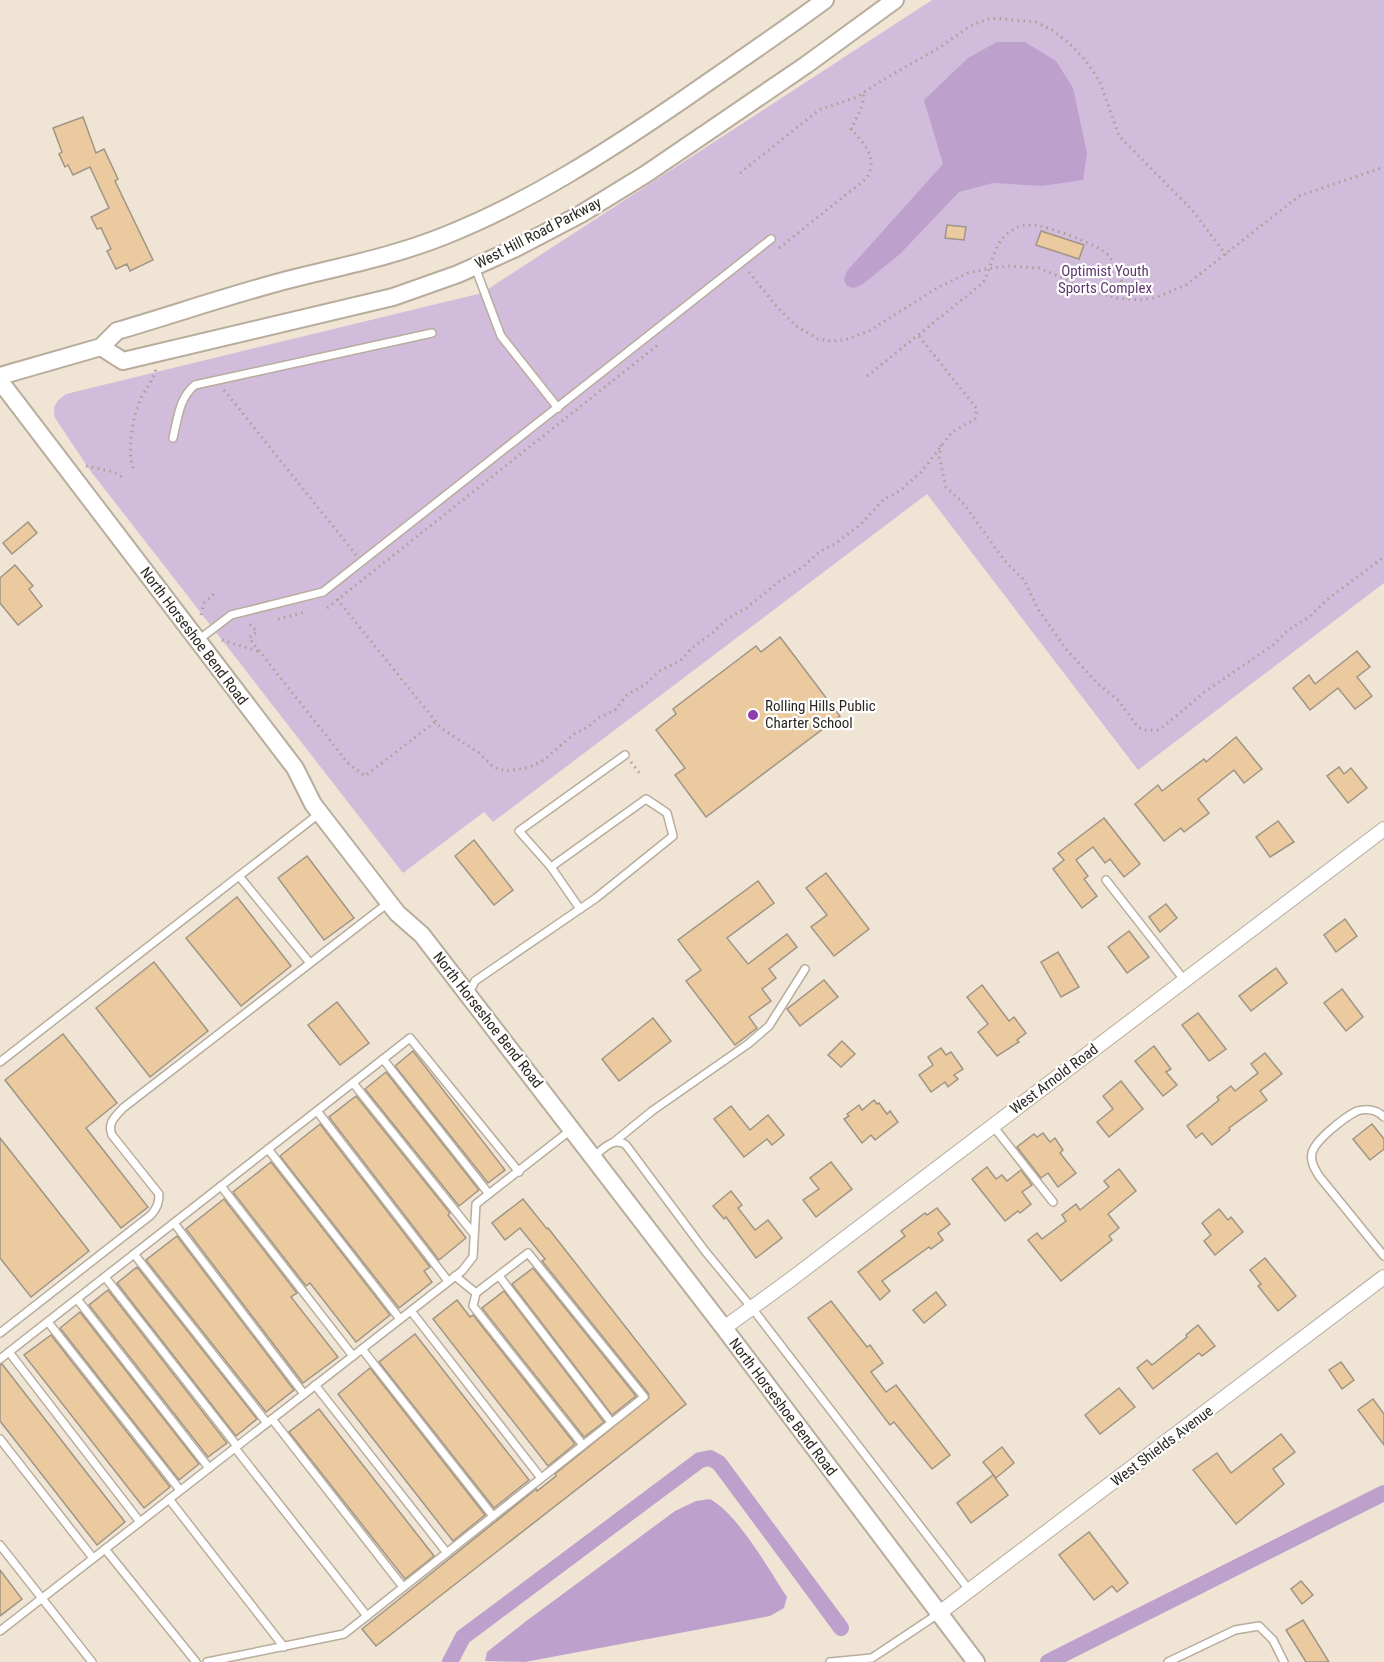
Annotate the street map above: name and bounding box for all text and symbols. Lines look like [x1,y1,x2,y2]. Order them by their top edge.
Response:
street label: West Hill Road Parkway [472,193,604,273]
park label: Optimist Youth Sports Complex [1058,262,1152,297]
street label: North Horseshoe Bend Road [136,564,252,708]
place label: Rolling Hills Public Charter School [765,697,876,732]
marker: Rolling Hills Public Charter School [746,708,760,722]
street label: North Horseshoe Bend Road [429,948,547,1092]
street label: West Arnold Road [1006,1040,1102,1118]
street label: North Horseshoe Bend Road [725,1335,841,1479]
street label: West Shields Avenue [1108,1402,1216,1490]

